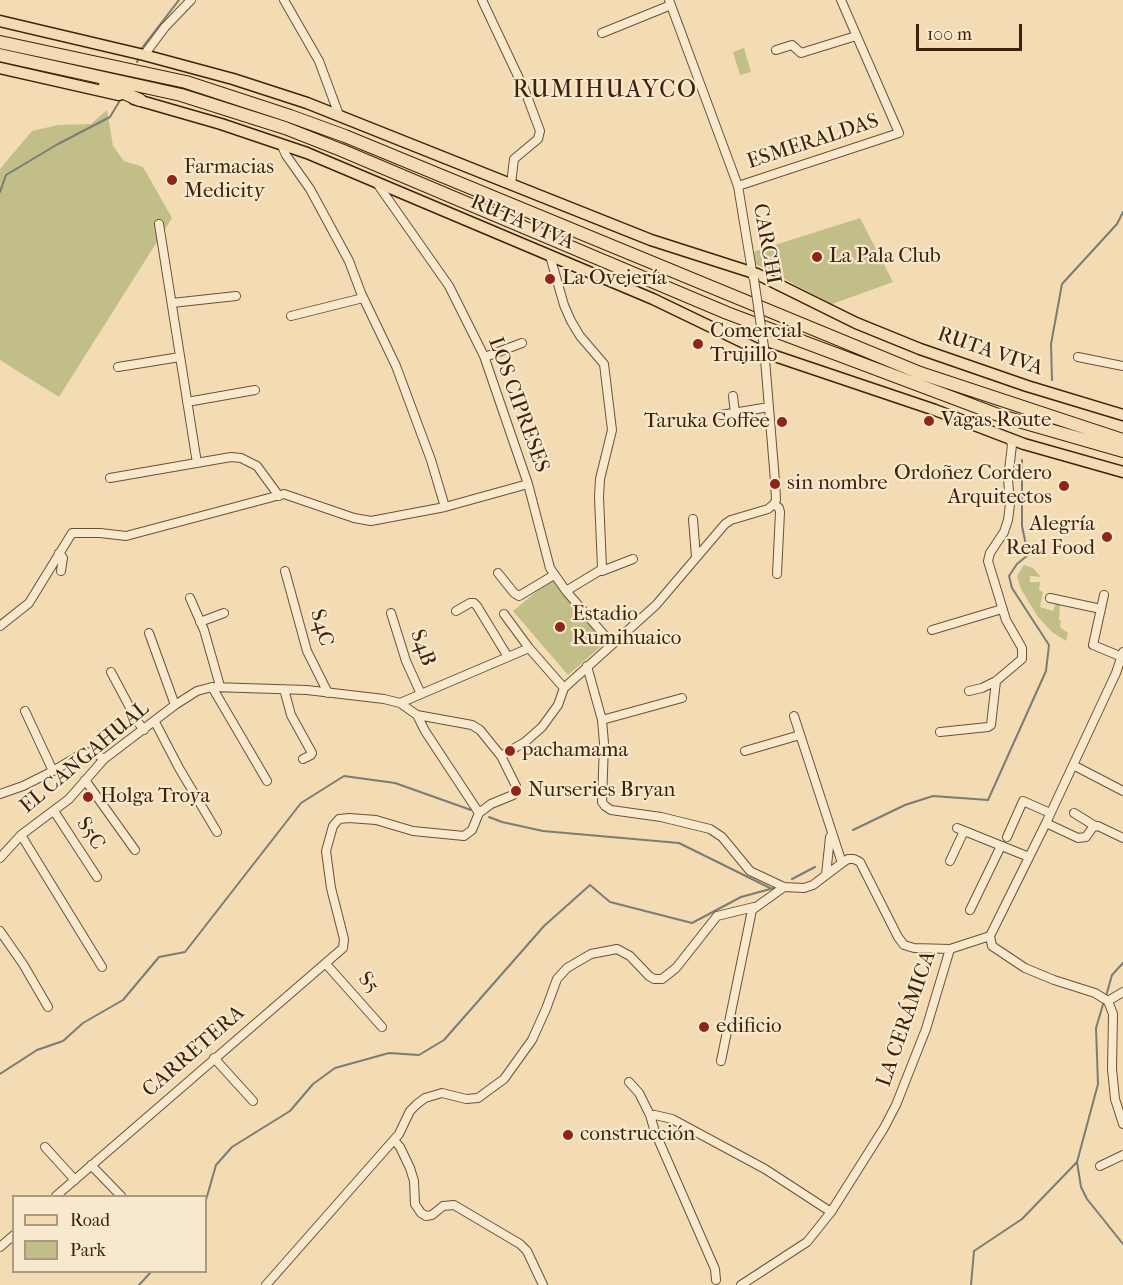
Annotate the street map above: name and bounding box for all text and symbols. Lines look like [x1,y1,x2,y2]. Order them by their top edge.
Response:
scale bar [919,12,1026,50]
text: 100 m [927,24,972,45]
district label: RUMIHUAYCO [513,77,697,105]
street label: ESMERALDAS [744,109,882,175]
place label: Farmacias Medicity [184,155,274,205]
marker: Farmacias Medicity [165,173,179,187]
street label: RUTA VIVA [466,190,578,256]
street label: CARCHI [747,202,785,286]
place label: La Pala Club [829,244,941,270]
marker: La Pala Club [810,250,824,264]
place label: La Ovejería [562,266,667,292]
marker: La Ovejería [543,272,557,286]
place label: Comercial Trujillo [710,319,802,369]
street label: RUTA VIVA [934,322,1046,382]
street label: LOS CIPRESES [482,334,554,476]
marker: Comercial Trujillo [691,337,705,351]
place label: Vagas Route [941,408,1051,434]
place label: Taruka Coffee [644,409,770,435]
marker: Vagas Route [922,414,936,428]
marker: Taruka Coffee [775,415,789,429]
place label: Ordoñez Cordero Arquitectos [894,461,1052,511]
place label: sin nombre [787,471,888,497]
marker: sin nombre [768,477,782,491]
marker: Ordoñez Cordero Arquitectos [1057,479,1071,493]
place label: Alegría Real Food [1006,512,1095,562]
marker: Alegría Real Food [1100,530,1114,544]
place label: Estadio Rumihuaico [572,602,682,652]
street label: S4C [304,607,338,649]
marker: Estadio Rumihuaico [553,620,567,634]
street label: S4B [404,626,440,670]
street label: EL CANGAHUAL [15,697,155,819]
place label: pachamama [522,738,628,764]
marker: pachamama [503,744,517,758]
place label: Nurseries Bryan [528,778,676,804]
place label: Holga Troya [100,784,210,810]
marker: Nurseries Bryan [509,784,523,798]
marker: Holga Troya [81,790,95,804]
street label: S5C [70,813,110,855]
street label: LA CERÁMICA [872,948,942,1090]
street label: S5 [352,967,384,999]
street label: CARRETERA [138,1001,250,1103]
place label: edificio [716,1014,782,1040]
marker: edificio [697,1020,711,1034]
place label: construcción [580,1122,695,1148]
marker: construcción [561,1128,575,1142]
legend [12,1195,207,1273]
text: Road [70,1210,110,1231]
text: Park [70,1240,106,1261]

